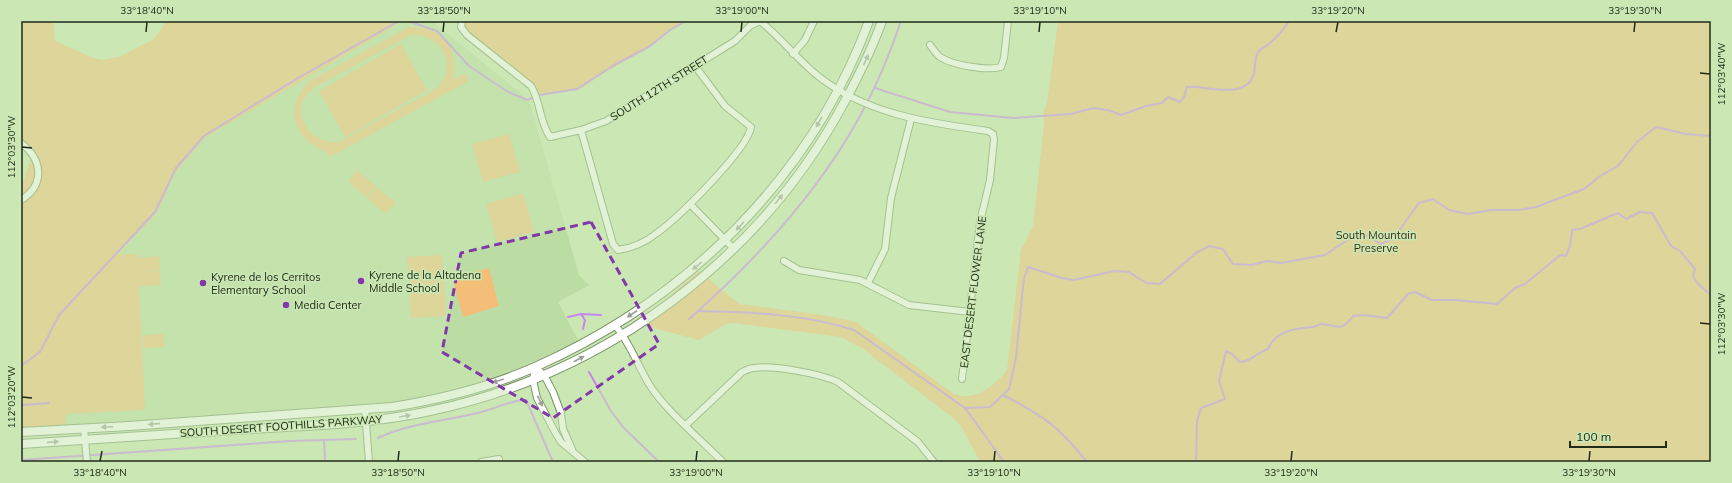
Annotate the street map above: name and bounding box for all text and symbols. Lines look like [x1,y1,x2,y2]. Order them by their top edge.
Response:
text: 33°18'40"N [120,4,174,17]
text: 33°18'50"N [417,4,471,17]
text: 33°19'00"N [715,4,769,17]
text: 33°19'10"N [1013,4,1067,17]
text: 33°19'20"N [1311,4,1365,17]
text: 33°19'30"N [1608,4,1662,17]
text: 112°03'40"W [1715,43,1728,105]
street label: SOUTH 12TH STREET [607,52,711,124]
one-way arrow [863,54,869,66]
text: 112°03'30"W [5,116,18,178]
one-way arrow [815,116,822,128]
one-way arrow [775,193,784,204]
street label: EAST DESERT FLOWER LANE [957,215,989,369]
one-way arrow [736,221,745,230]
park label: South Mountain Preserve [1336,228,1416,255]
one-way arrow [691,262,702,271]
place label: Kyrene de la Altadena Middle School [369,268,481,295]
place label: Kyrene de los Cerritos Elementary School [211,270,321,297]
marker: Kyrene de la Altadena Middle School [356,276,366,286]
marker: Kyrene de los Cerritos Elementary School [198,278,208,288]
text: 112°03'30"W [1715,293,1728,355]
place label: Media Center [294,298,361,312]
marker: Media Center [281,300,291,310]
one-way arrow [627,310,638,317]
one-way arrow [574,355,585,362]
text: 112°03'20"W [5,366,18,428]
one-way arrow [491,378,503,384]
one-way arrow [537,395,543,407]
street label: SOUTH DESERT FOOTHILLS PARKWAY [179,412,383,440]
one-way arrow [399,412,411,418]
one-way arrow [148,421,160,428]
scale bar [1570,423,1666,449]
one-way arrow [101,424,113,431]
text: 100 m [1576,429,1611,444]
one-way arrow [47,438,59,445]
text: 33°18'40"N [73,466,127,479]
text: 33°18'50"N [371,466,425,479]
text: 33°19'00"N [669,466,723,479]
text: 33°19'10"N [967,466,1021,479]
text: 33°19'20"N [1264,466,1318,479]
text: 33°19'30"N [1562,466,1616,479]

